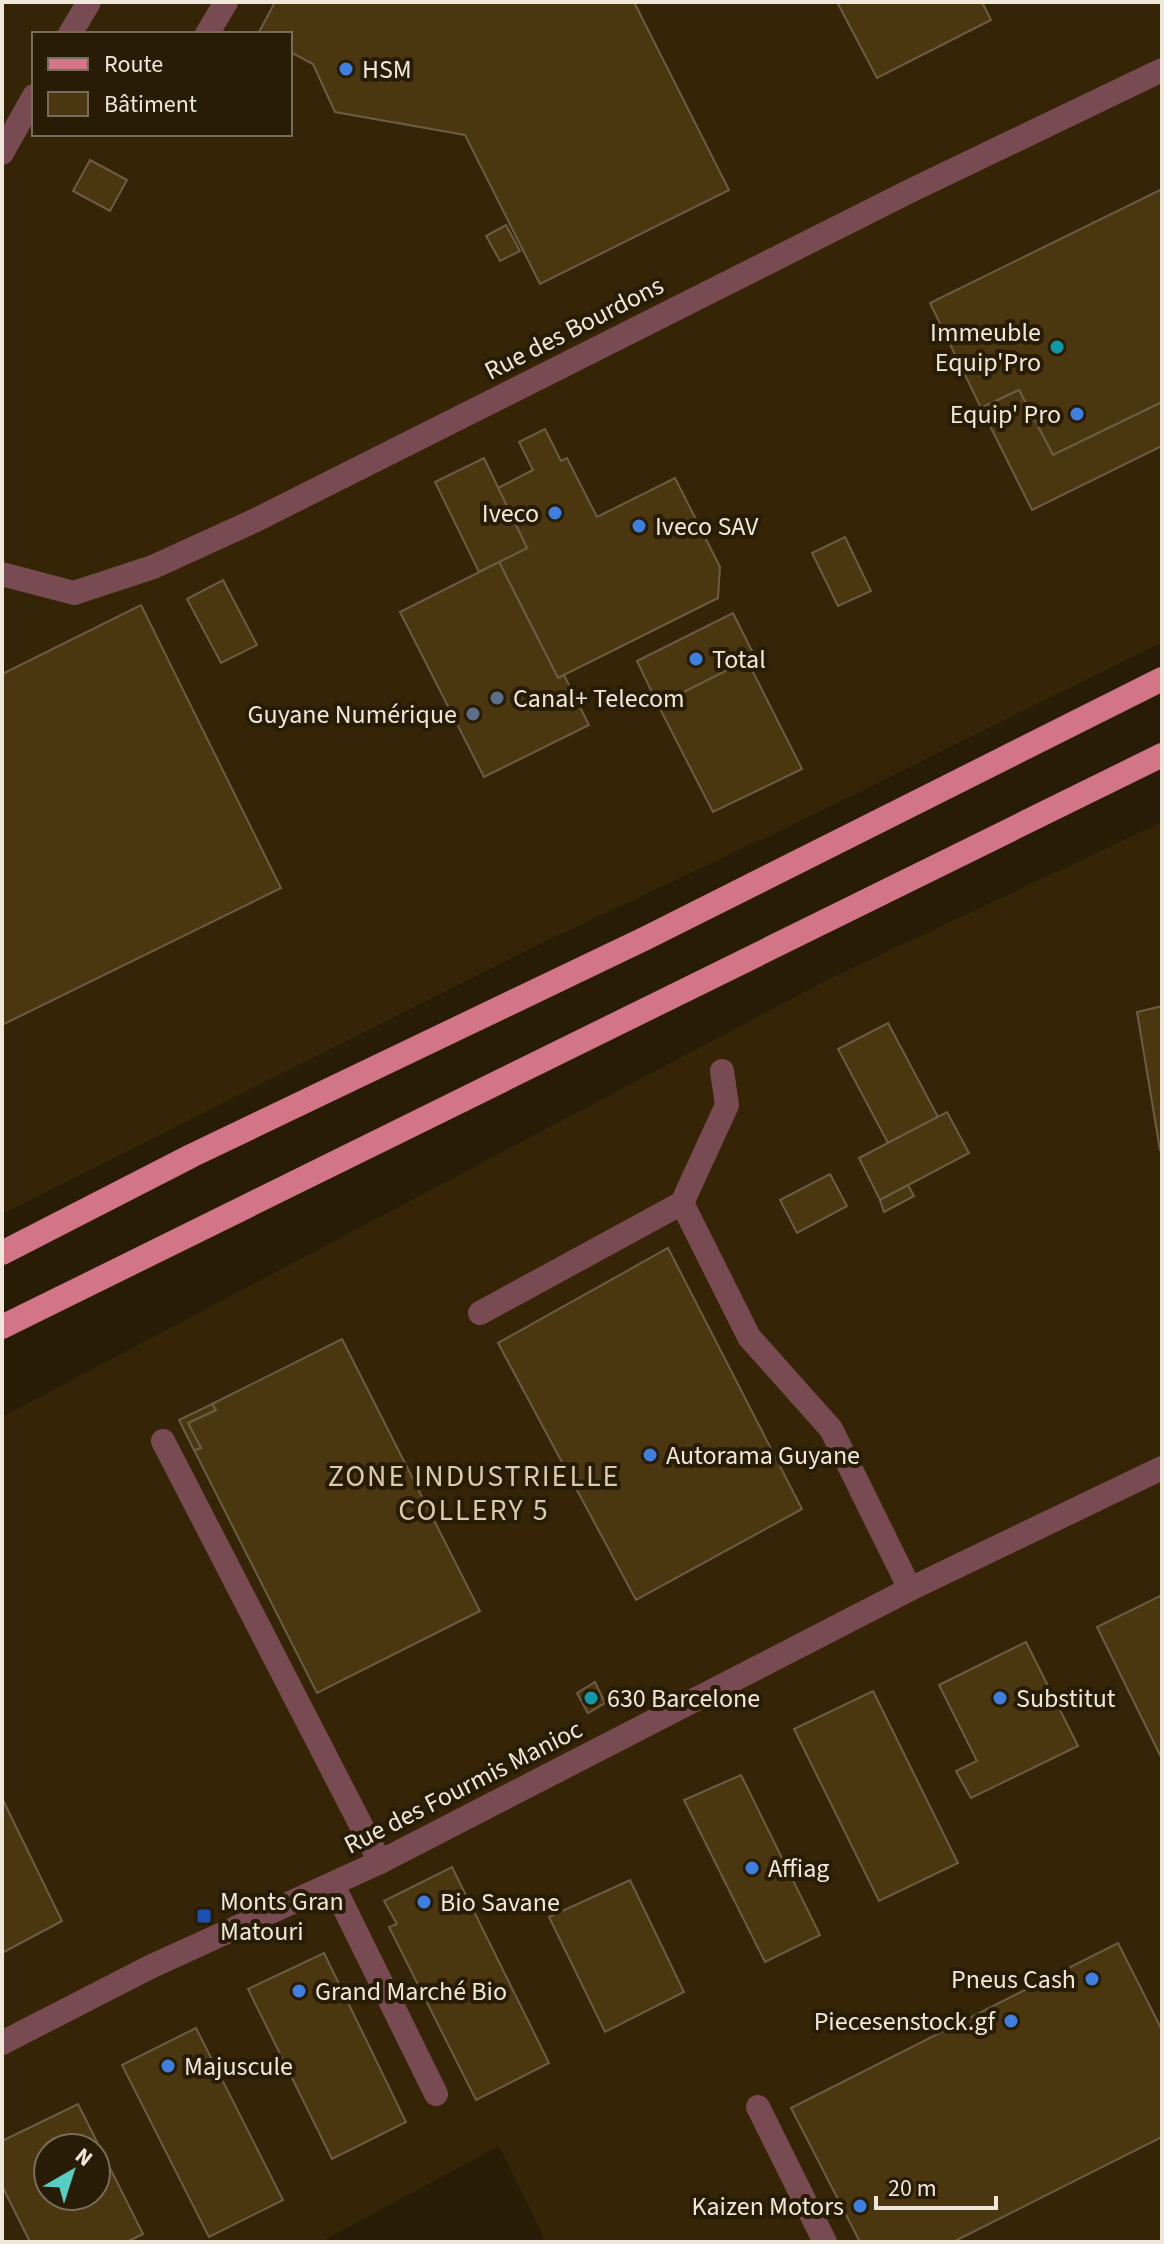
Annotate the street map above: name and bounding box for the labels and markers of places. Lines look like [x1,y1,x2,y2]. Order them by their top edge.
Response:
place label: HSM [362,51,412,88]
marker: HSM [337,60,355,78]
place label: Immeuble Equip'Pro [930,314,1041,381]
marker: Immeuble Equip'Pro [1048,338,1066,356]
place label: Equip' Pro [950,396,1061,433]
marker: Equip' Pro [1068,405,1086,423]
place label: Iveco [482,495,539,532]
marker: Iveco [546,504,564,522]
place label: Iveco SAV [655,508,759,545]
marker: Iveco SAV [630,517,648,535]
place label: Total [712,641,766,678]
marker: Total [687,650,705,668]
place label: Canal+ Telecom [513,680,685,717]
marker: Canal+ Telecom [488,689,506,707]
place label: Guyane Numérique [247,696,457,733]
marker: Guyane Numérique [464,705,482,723]
place label: Autorama Guyane [666,1437,860,1474]
marker: Autorama Guyane [641,1446,659,1464]
place label: 630 Barcelone [607,1680,760,1717]
place label: Substitut [1016,1680,1116,1717]
marker: 630 Barcelone [582,1689,600,1707]
marker: Substitut [991,1689,1009,1707]
place label: Affiag [768,1850,829,1887]
marker: Affiag [743,1859,761,1877]
place label: Monts Gran Matouri [220,1883,344,1950]
place label: Bio Savane [440,1884,560,1921]
marker: Bio Savane [415,1893,433,1911]
marker: Monts Gran Matouri [195,1907,213,1925]
place label: Pneus Cash [951,1961,1076,1998]
marker: Pneus Cash [1083,1970,1101,1988]
place label: Grand Marché Bio [315,1973,507,2010]
marker: Grand Marché Bio [290,1982,308,2000]
place label: Piecesenstock.gf [814,2003,996,2040]
marker: Piecesenstock.gf [1002,2012,1020,2030]
place label: Majuscule [184,2048,293,2085]
marker: Majuscule [159,2057,177,2075]
place label: Kaizen Motors [691,2188,844,2225]
marker: Kaizen Motors [851,2197,869,2215]

